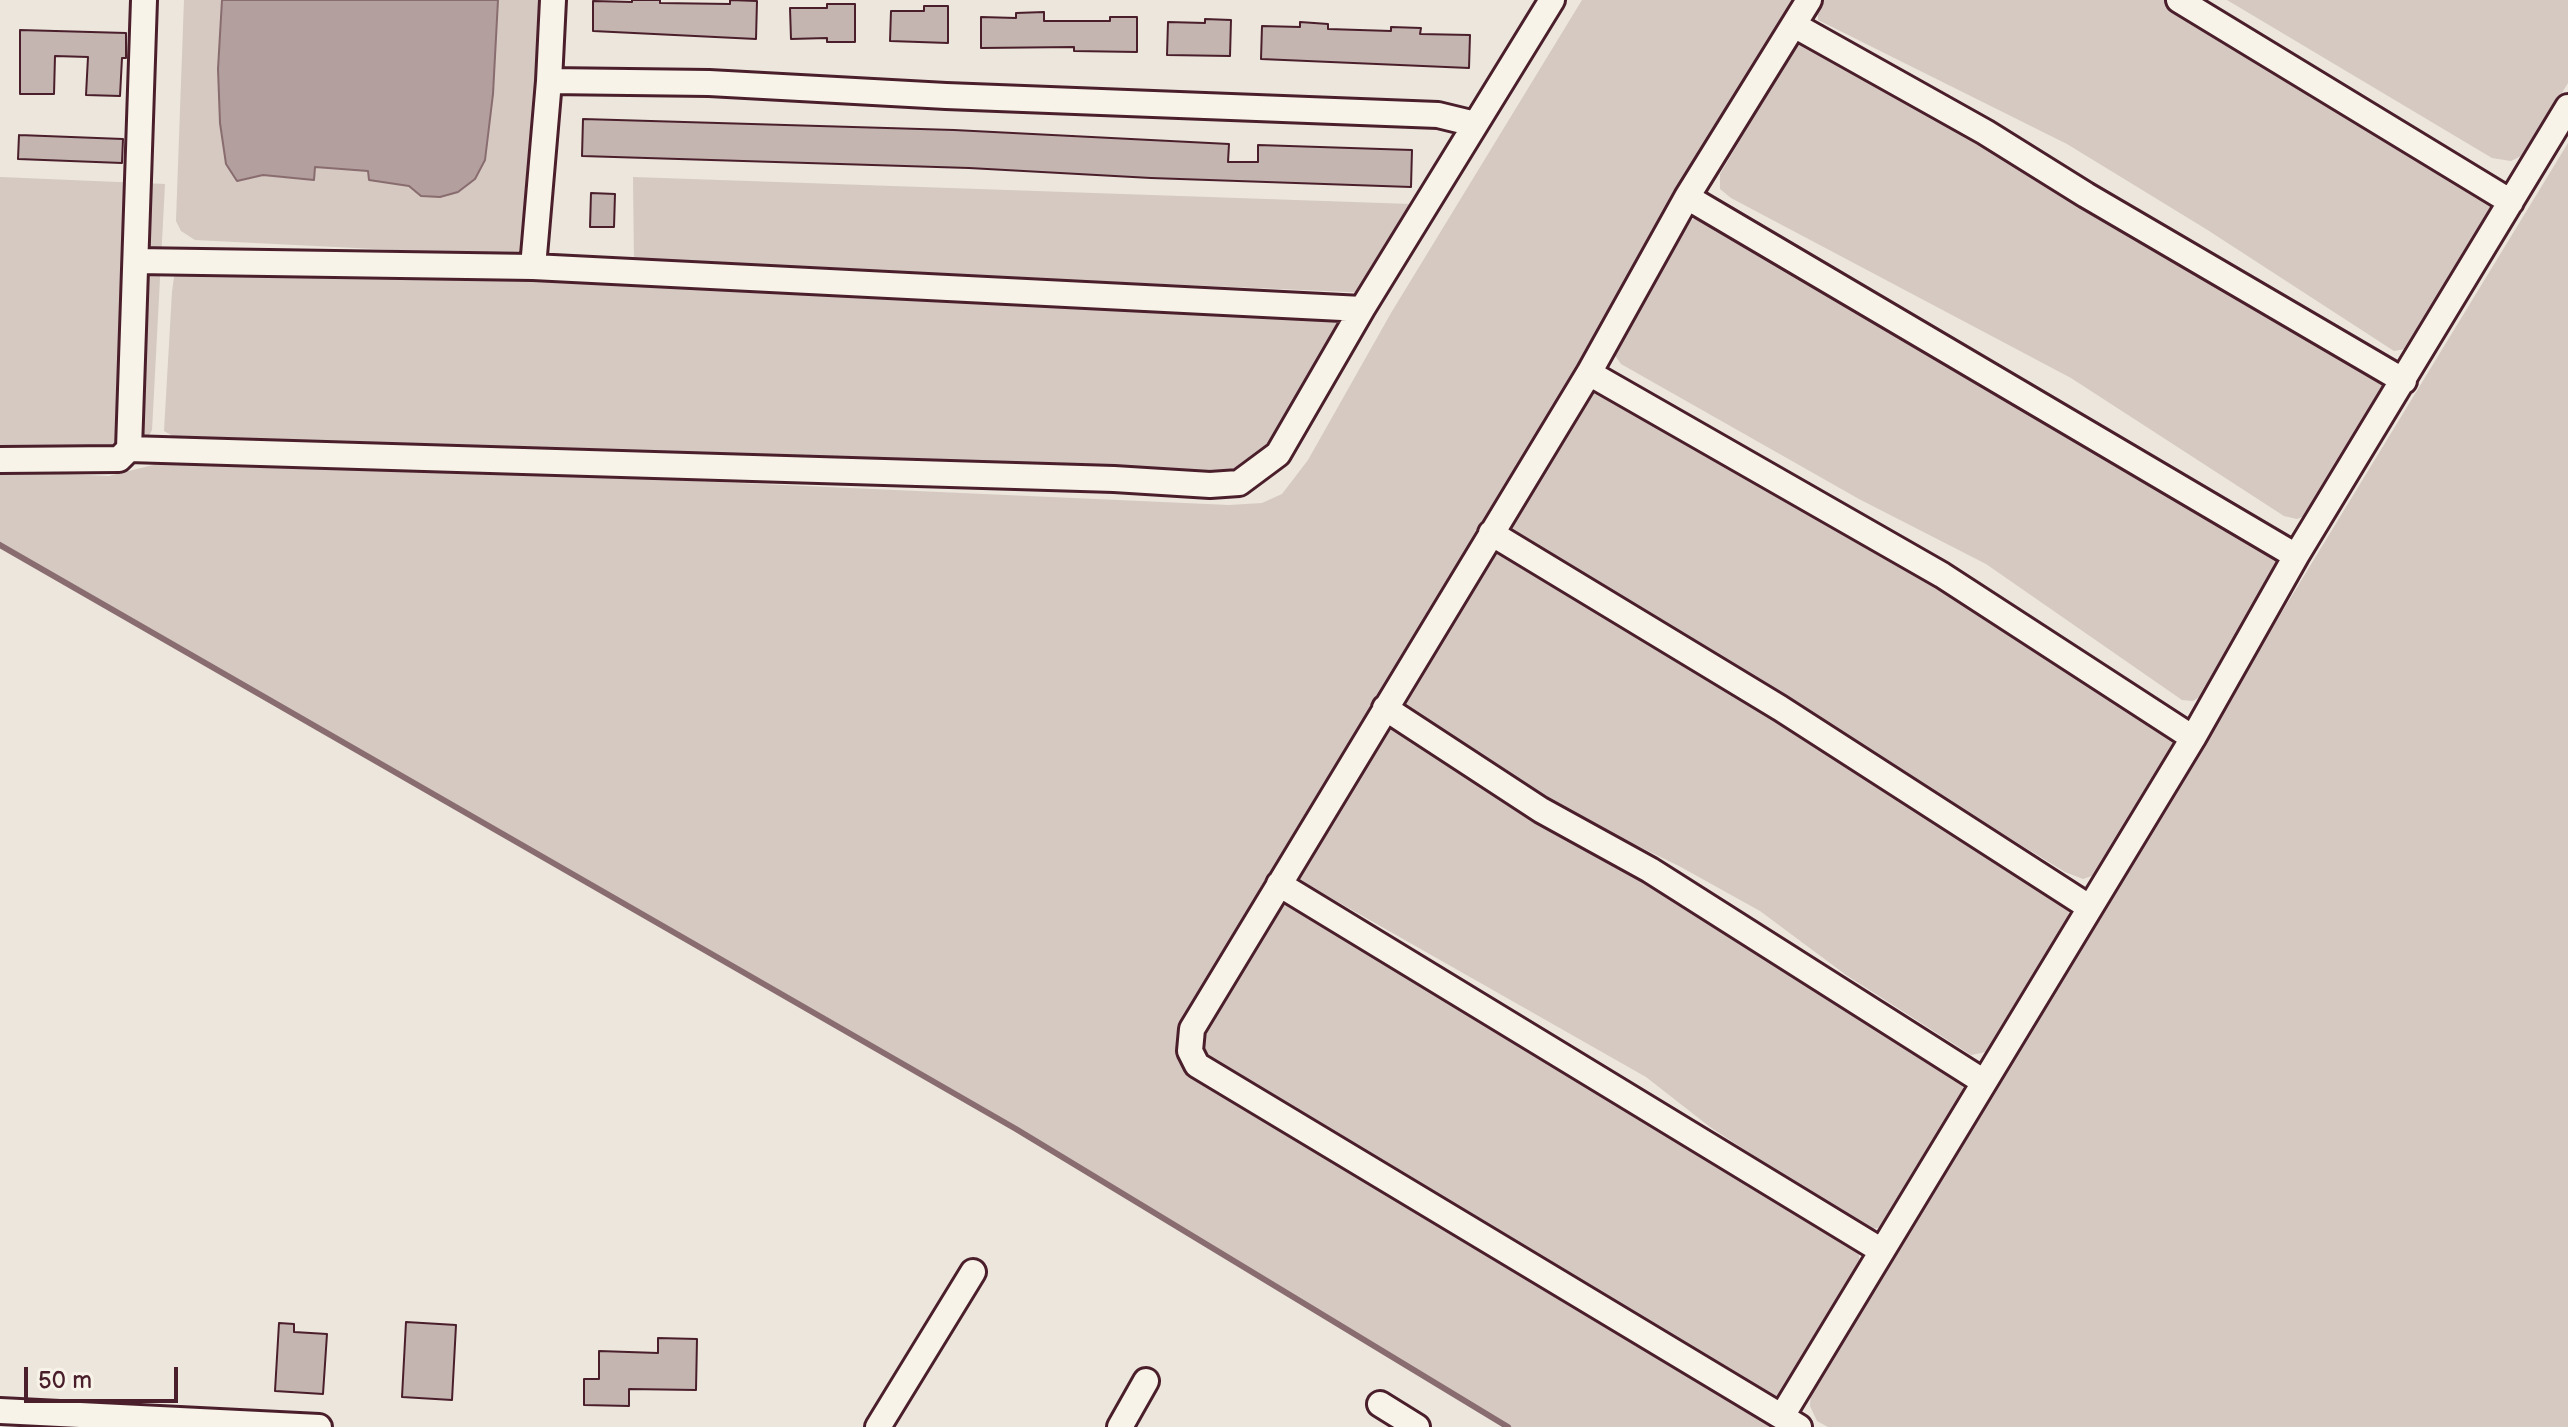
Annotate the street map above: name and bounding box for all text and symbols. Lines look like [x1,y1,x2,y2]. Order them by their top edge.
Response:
scale bar [28,1351,182,1401]
text: 50 m [38,1366,92,1395]

